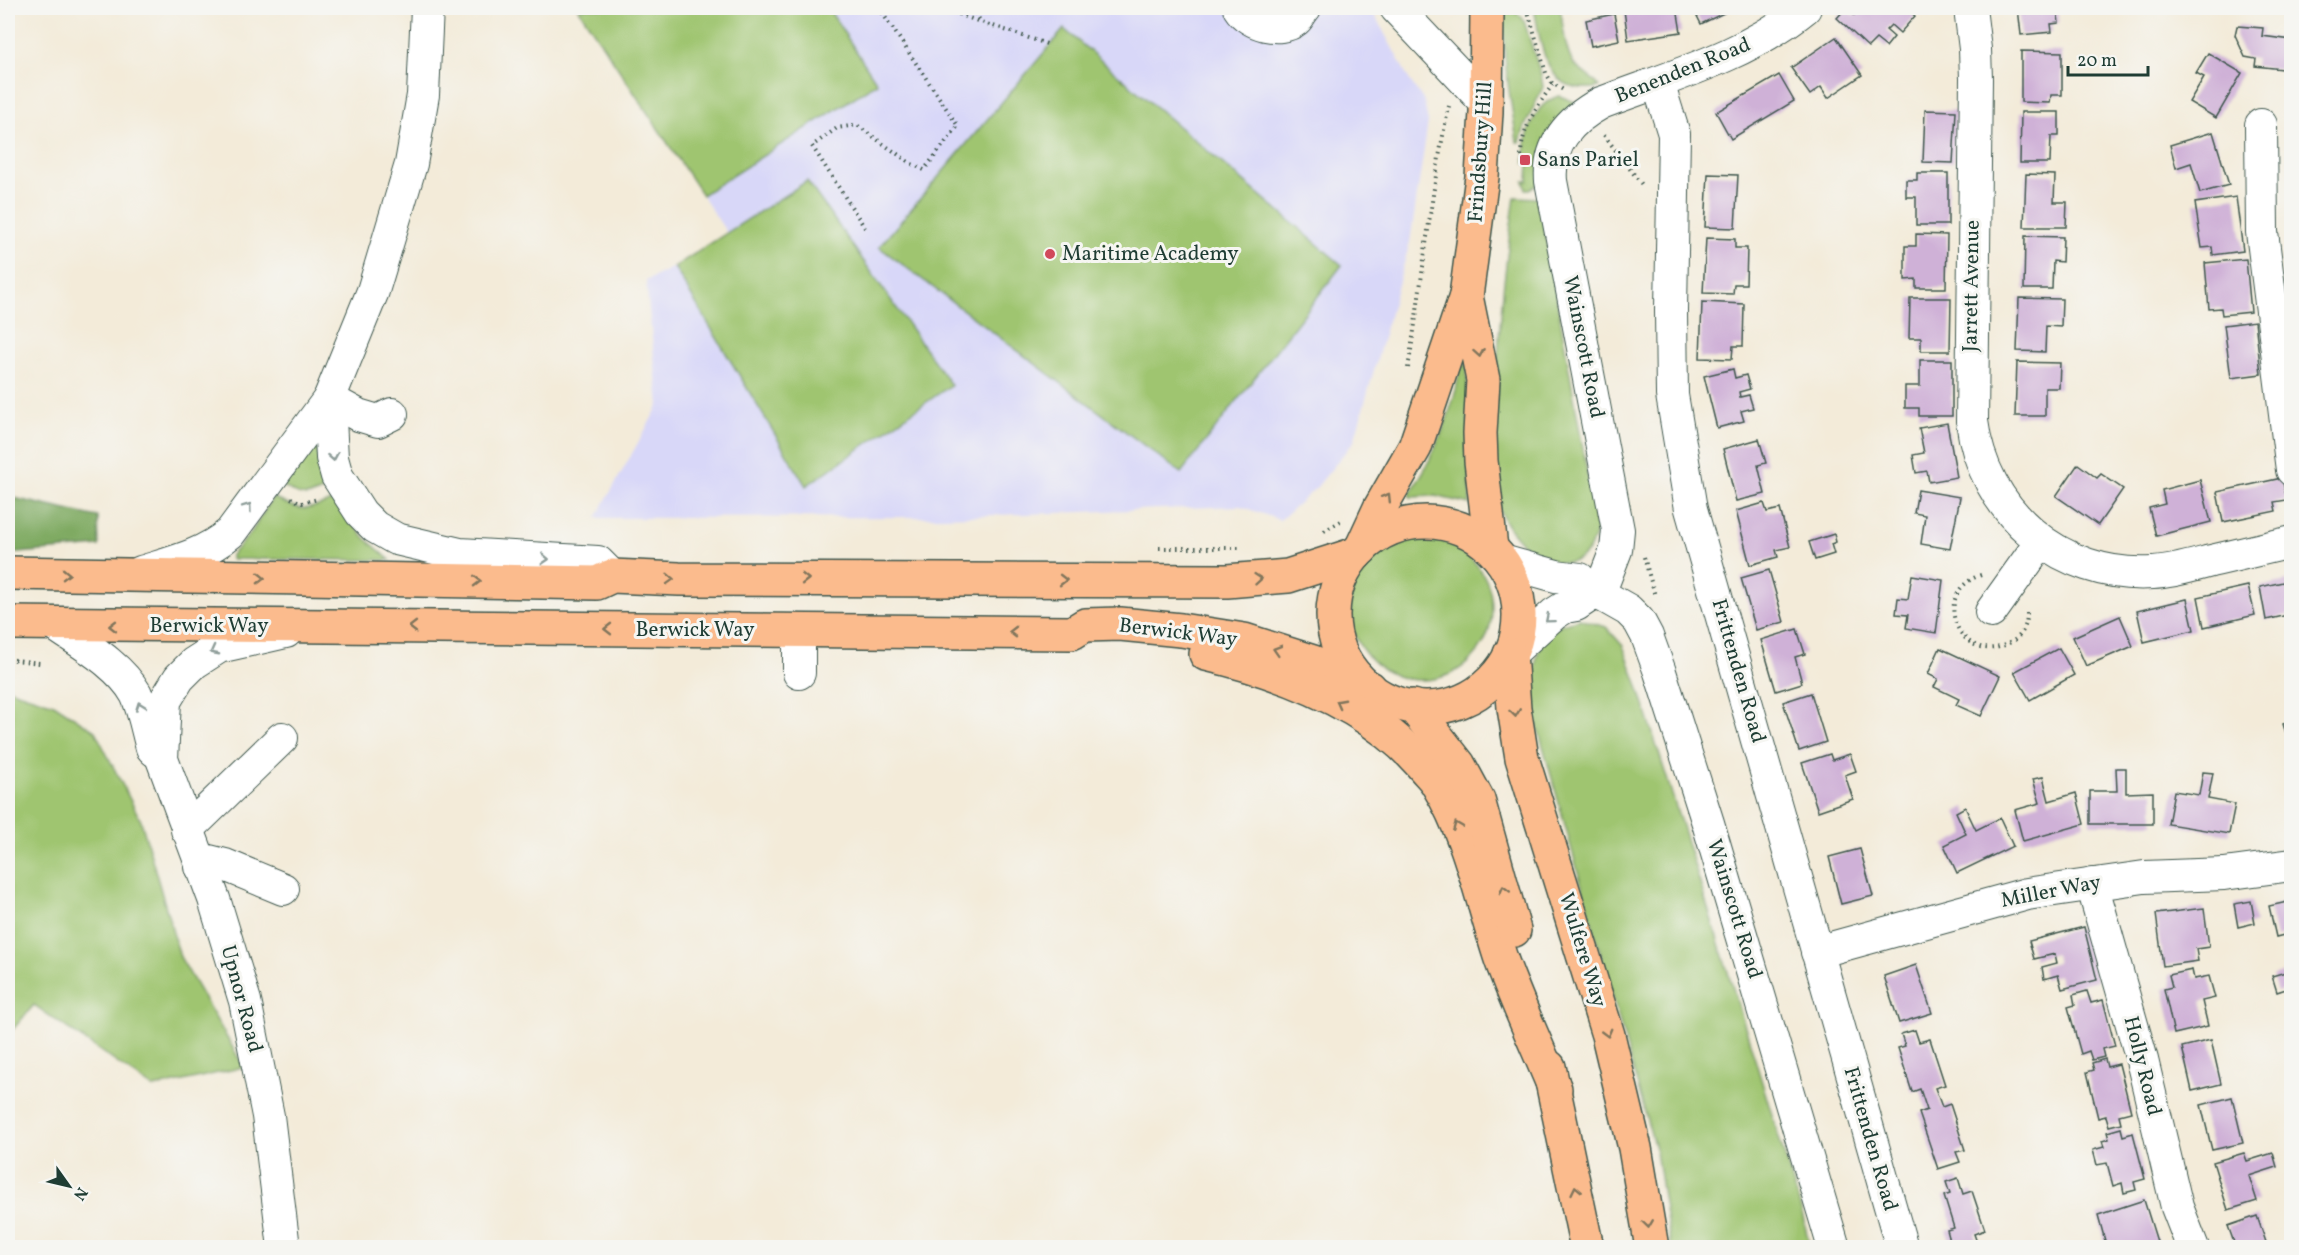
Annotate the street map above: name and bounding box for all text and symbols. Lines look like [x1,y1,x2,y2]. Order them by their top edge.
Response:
street label: Benenden Road [1611,31,1755,111]
scale bar [2068,39,2148,77]
text: 20 m [2077,49,2117,74]
street label: Frindsbury Hill [1462,80,1500,224]
place label: Sans Pariel [1537,146,1639,175]
marker: Sans Pariel [1518,153,1532,167]
street label: Jarrett Avenue [1956,220,1988,352]
place label: Maritime Academy [1062,240,1239,269]
marker: Maritime Academy [1043,247,1057,261]
street label: Wainscott Road [1555,273,1611,421]
one-way arrow [1472,348,1485,358]
one-way arrow [326,452,339,462]
one-way arrow [1380,493,1392,503]
one-way arrow [241,503,252,514]
one-way arrow [540,552,549,565]
one-way arrow [61,568,70,580]
one-way arrow [256,571,265,584]
one-way arrow [666,572,675,585]
one-way arrow [1254,572,1263,585]
one-way arrow [801,573,810,585]
one-way arrow [1059,574,1068,586]
one-way arrow [472,575,481,587]
street label: Frittenden Road [1704,595,1772,747]
street label: Berwick Way [1117,611,1239,655]
one-way arrow [1545,611,1556,622]
street label: Berwick Way [149,612,269,641]
street label: Berwick Way [635,616,755,645]
one-way arrow [109,620,118,632]
one-way arrow [409,621,418,633]
one-way arrow [604,623,613,635]
one-way arrow [1009,626,1018,638]
one-way arrow [209,644,220,655]
one-way arrow [1272,645,1283,657]
one-way arrow [1336,699,1346,710]
one-way arrow [135,701,147,712]
one-way arrow [1508,708,1520,717]
one-way arrow [1452,821,1465,832]
street label: Wainscott Road [1699,836,1769,982]
street label: Miller Way [1998,868,2104,916]
one-way arrow [1498,886,1511,896]
street label: Wulfere Way [1551,889,1613,1012]
street label: Upnor Road [213,942,269,1056]
street label: Holly Road [2116,1013,2168,1119]
one-way arrow [1600,1028,1613,1038]
street label: Frittenden Road [1836,1063,1904,1215]
north arrow [39,1156,99,1216]
text: N [67,1182,92,1205]
one-way arrow [1571,1185,1584,1195]
one-way arrow [1642,1219,1654,1228]

